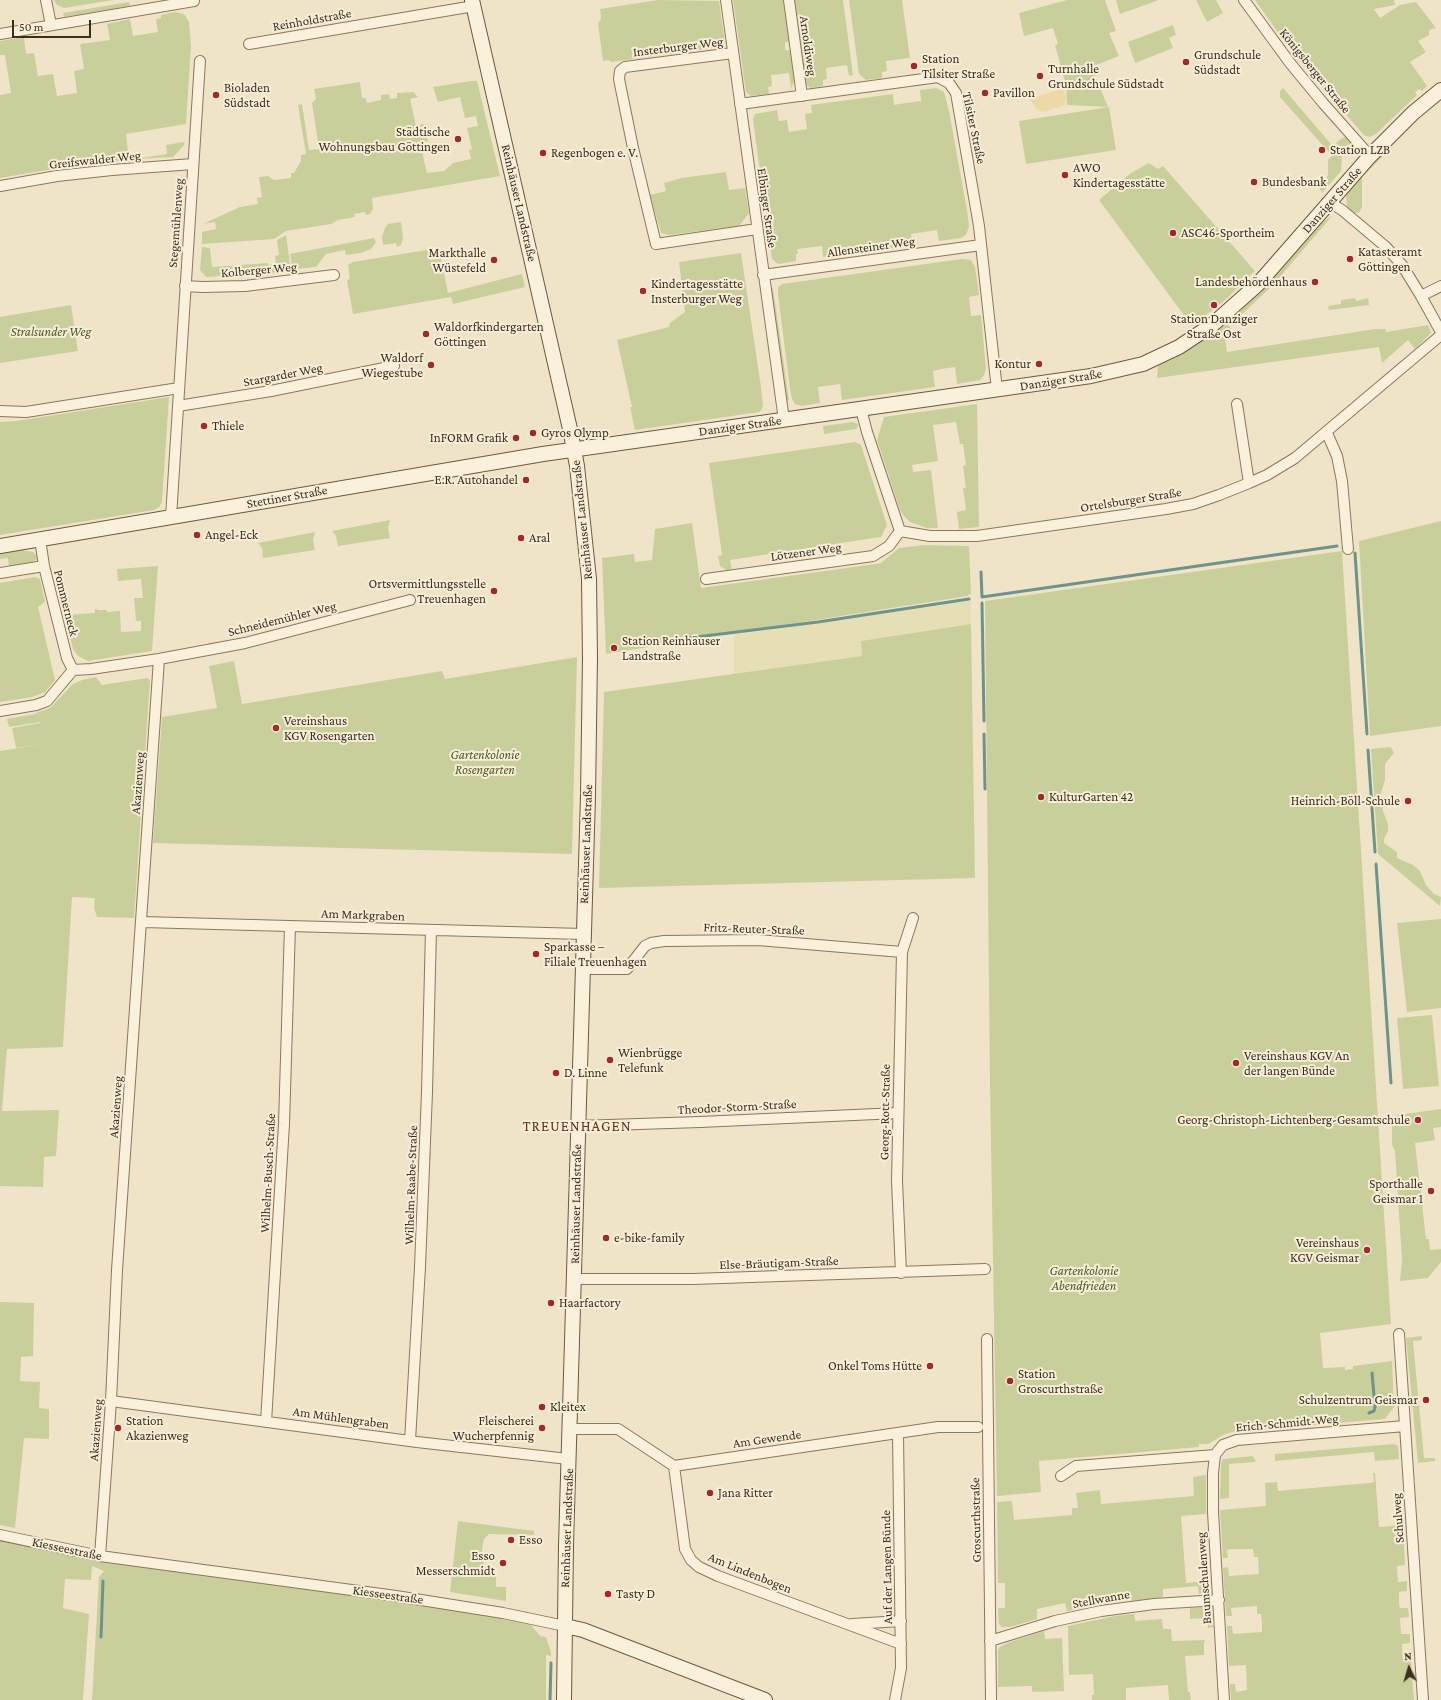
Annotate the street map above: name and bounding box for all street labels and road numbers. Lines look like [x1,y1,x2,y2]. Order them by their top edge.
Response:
street label: Reinholdstraße [271,5,353,35]
street label: Arnoldiweg [796,15,820,77]
street label: Königsberger Straße [1276,25,1354,117]
street label: Insterburger Weg [632,34,724,60]
street label: Tilsiter Straße [959,91,989,165]
street label: Reinhäuser Landstraße [498,143,540,263]
street label: Greifswalder Weg [48,147,142,173]
street label: Danziger Straße [1299,163,1365,237]
street label: Elbinger Straße [754,167,780,249]
street label: Stegemühlenweg [165,178,187,268]
street label: Allensteiner Weg [826,233,916,261]
street label: Kolberger Weg [220,259,298,281]
street label: Stargarder Weg [242,360,324,390]
street label: Danziger Straße [1019,366,1103,394]
street label: Danziger Straße [698,412,782,440]
street label: Reinhäuser Landstraße [568,460,596,580]
street label: Stettiner Straße [246,482,328,512]
street label: Ortelsburger Straße [1079,484,1183,516]
street label: Lötzener Weg [769,539,843,565]
street label: Pommerneck [50,568,82,638]
street label: Schneidemühler Weg [226,598,338,640]
street label: Akazienweg [128,751,148,815]
street label: Reinhäuser Landstraße [576,784,596,904]
street label: Am Markgraben [321,906,405,924]
street label: Fritz-Reuter-Straße [703,919,805,939]
street label: Georg-Rott-Straße [876,1064,894,1160]
street label: Akazienweg [106,1075,126,1139]
street label: Theodor-Storm-Straße [677,1096,797,1118]
street label: Wilhelm-Busch-Straße [257,1113,279,1233]
street label: Wilhelm-Raabe-Straße [401,1125,421,1245]
street label: Reinhäuser Landstraße [567,1144,585,1264]
street label: Else-Bräutigam-Straße [719,1253,839,1273]
street label: Akazienweg [86,1398,106,1462]
street label: Am Mühlengraben [292,1404,390,1432]
street label: Erich-Schmidt-Weg [1235,1411,1339,1435]
street label: Am Gewende [732,1426,802,1452]
street label: Reinhäuser Landstraße [557,1468,577,1588]
street label: Groscurthstraße [967,1477,985,1563]
street label: Schulweg [1388,1492,1408,1544]
street label: Auf der Langen Bünde [878,1510,896,1624]
street label: Baumschulenweg [1193,1531,1215,1625]
street label: Kiesseestraße [31,1534,103,1564]
street label: Am Lindenbogen [706,1549,794,1597]
street label: Kiesseestraße [352,1582,424,1608]
street label: Stellwanne [1071,1586,1131,1612]

